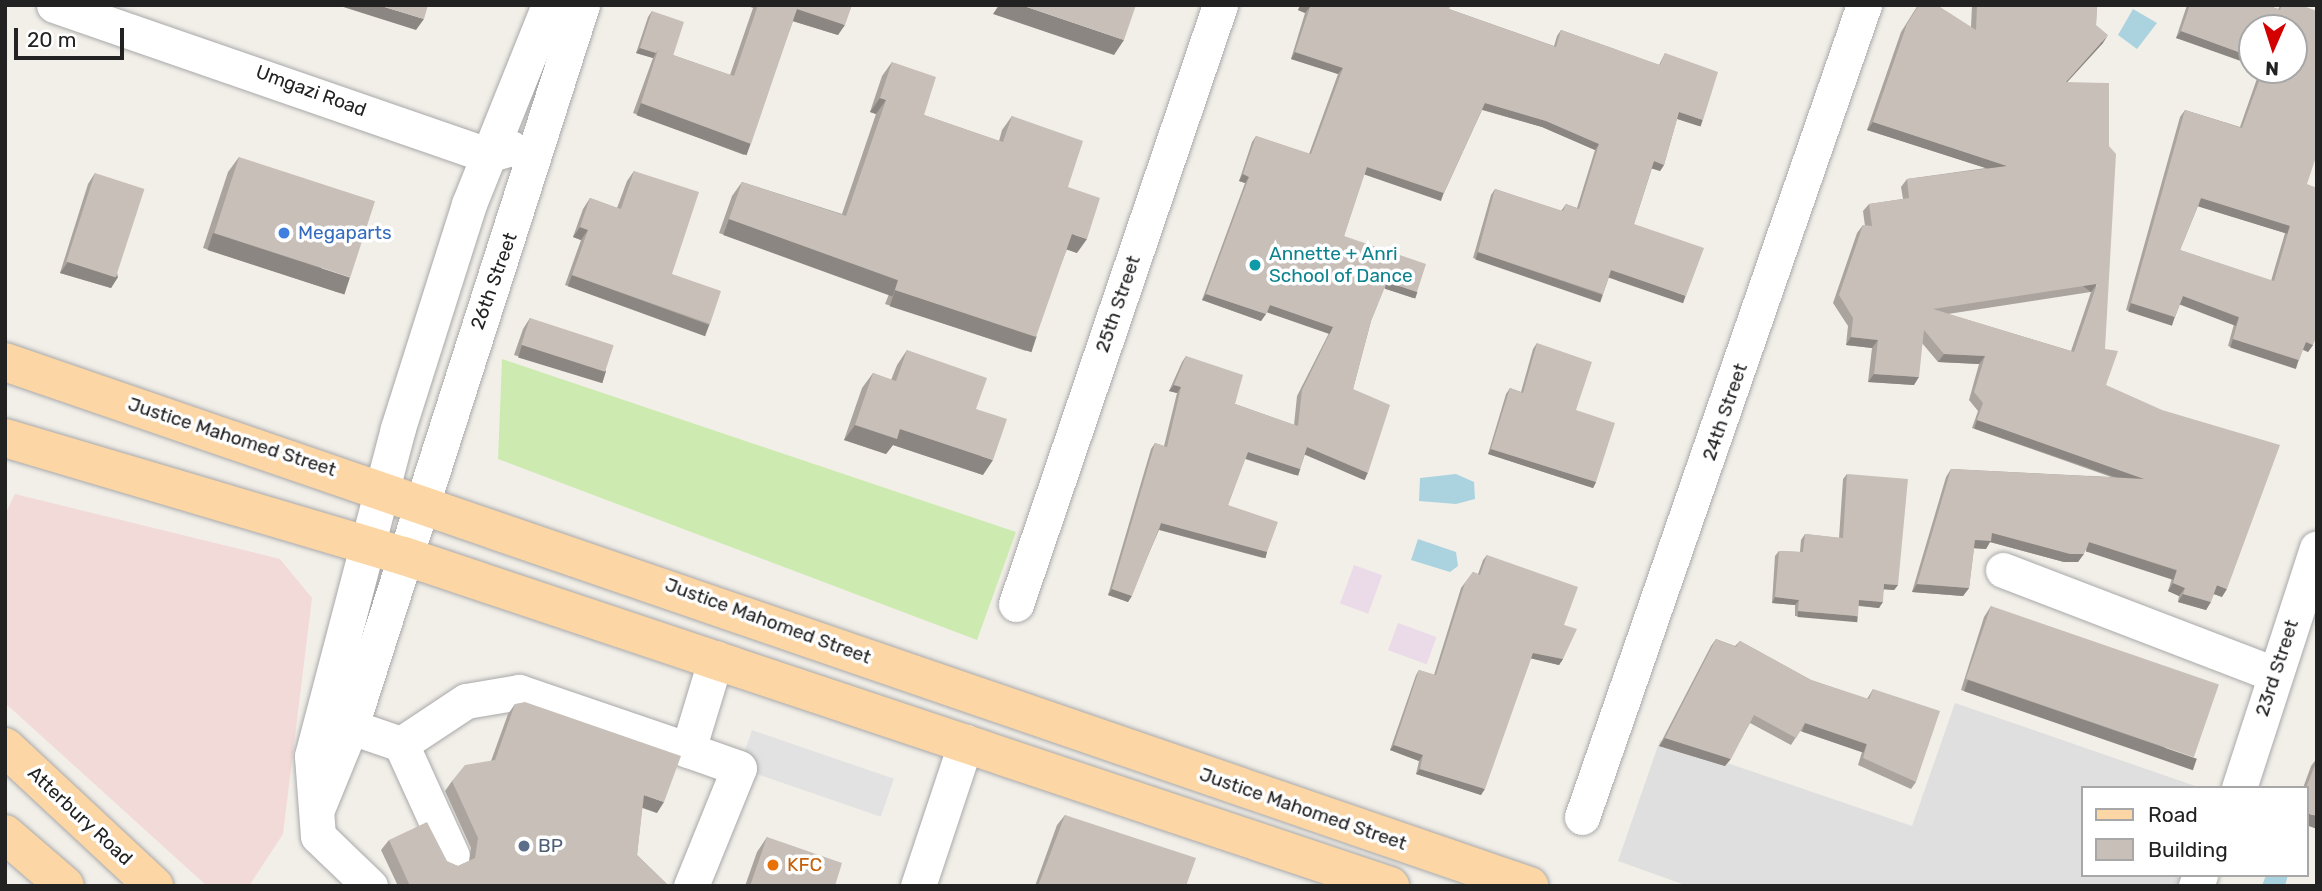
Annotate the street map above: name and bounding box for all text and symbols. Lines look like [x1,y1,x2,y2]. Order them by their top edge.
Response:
scale bar [18,14,128,58]
north arrow [2238,14,2308,84]
text: 20 m [27,27,76,52]
text: N [2265,57,2279,80]
street label: Umgazi Road [253,60,369,122]
place label: Megaparts [298,222,392,244]
marker: Megaparts [276,225,292,241]
street label: 26th Street [466,230,522,332]
place label: Annette + Anri School of Dance [1269,243,1413,287]
street label: 25th Street [1091,253,1145,355]
marker: Annette + Anri School of Dance [1247,257,1263,273]
street label: 24th Street [1698,360,1752,464]
street label: Justice Mahomed Street [125,393,339,481]
street label: Justice Mahomed Street [662,573,874,669]
street label: 23rd Street [2251,617,2303,719]
street label: Atterbury Road [23,762,137,870]
street label: Justice Mahomed Street [1197,763,1409,855]
legend [2080,786,2308,877]
text: Road [2148,802,2198,827]
place label: BP [538,835,563,857]
text: Building [2148,837,2228,862]
marker: BP [516,838,532,854]
place label: KFC [787,854,822,876]
marker: KFC [765,857,781,873]

